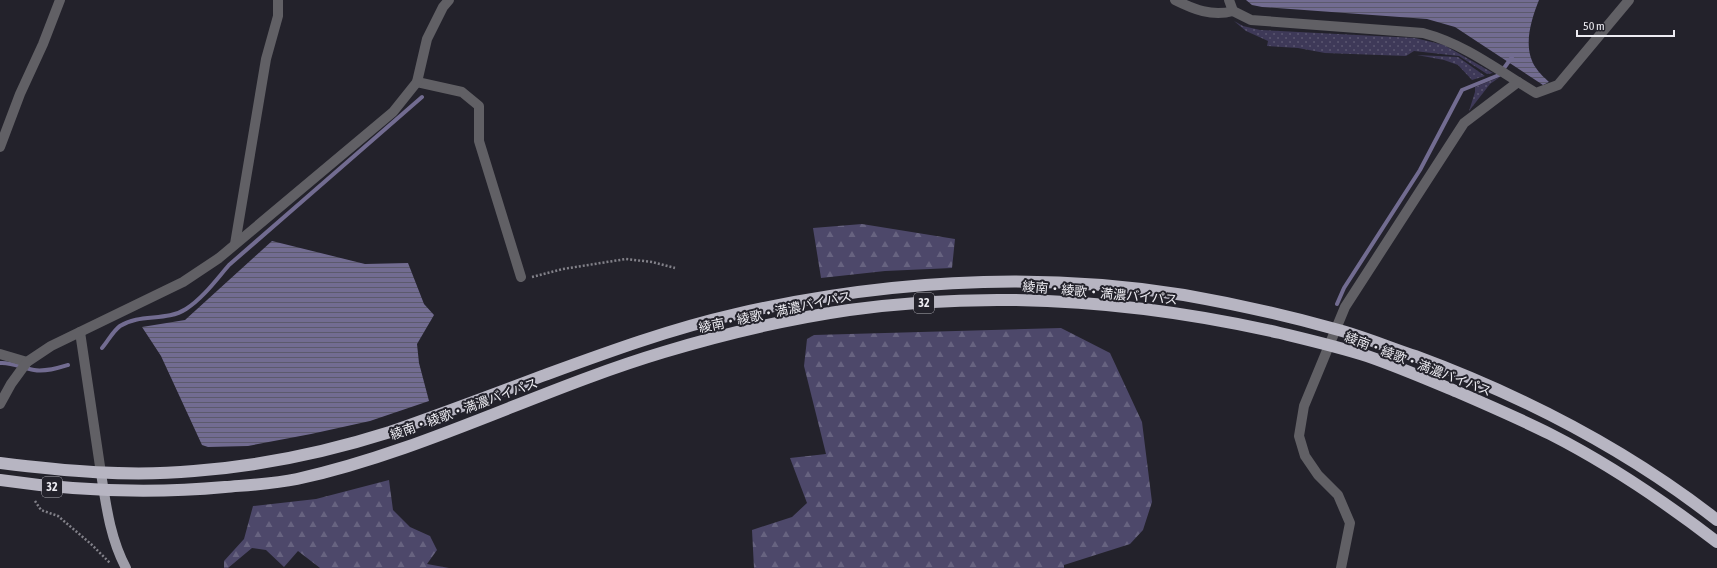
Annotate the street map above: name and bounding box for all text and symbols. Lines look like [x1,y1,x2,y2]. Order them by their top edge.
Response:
scale bar [1577,12,1674,38]
text: 50 m [1583,19,1605,33]
street label: 綾南・綾歌・満濃バイパス [1022,279,1178,307]
street label: 綾南・綾歌・満濃バイパス [697,288,853,336]
road number: 32 [914,293,934,313]
street label: 綾南・綾歌・満濃バイパス [1343,329,1493,399]
street label: 綾南・綾歌・満濃バイパス [388,375,540,443]
road number: 32 [42,477,62,497]

